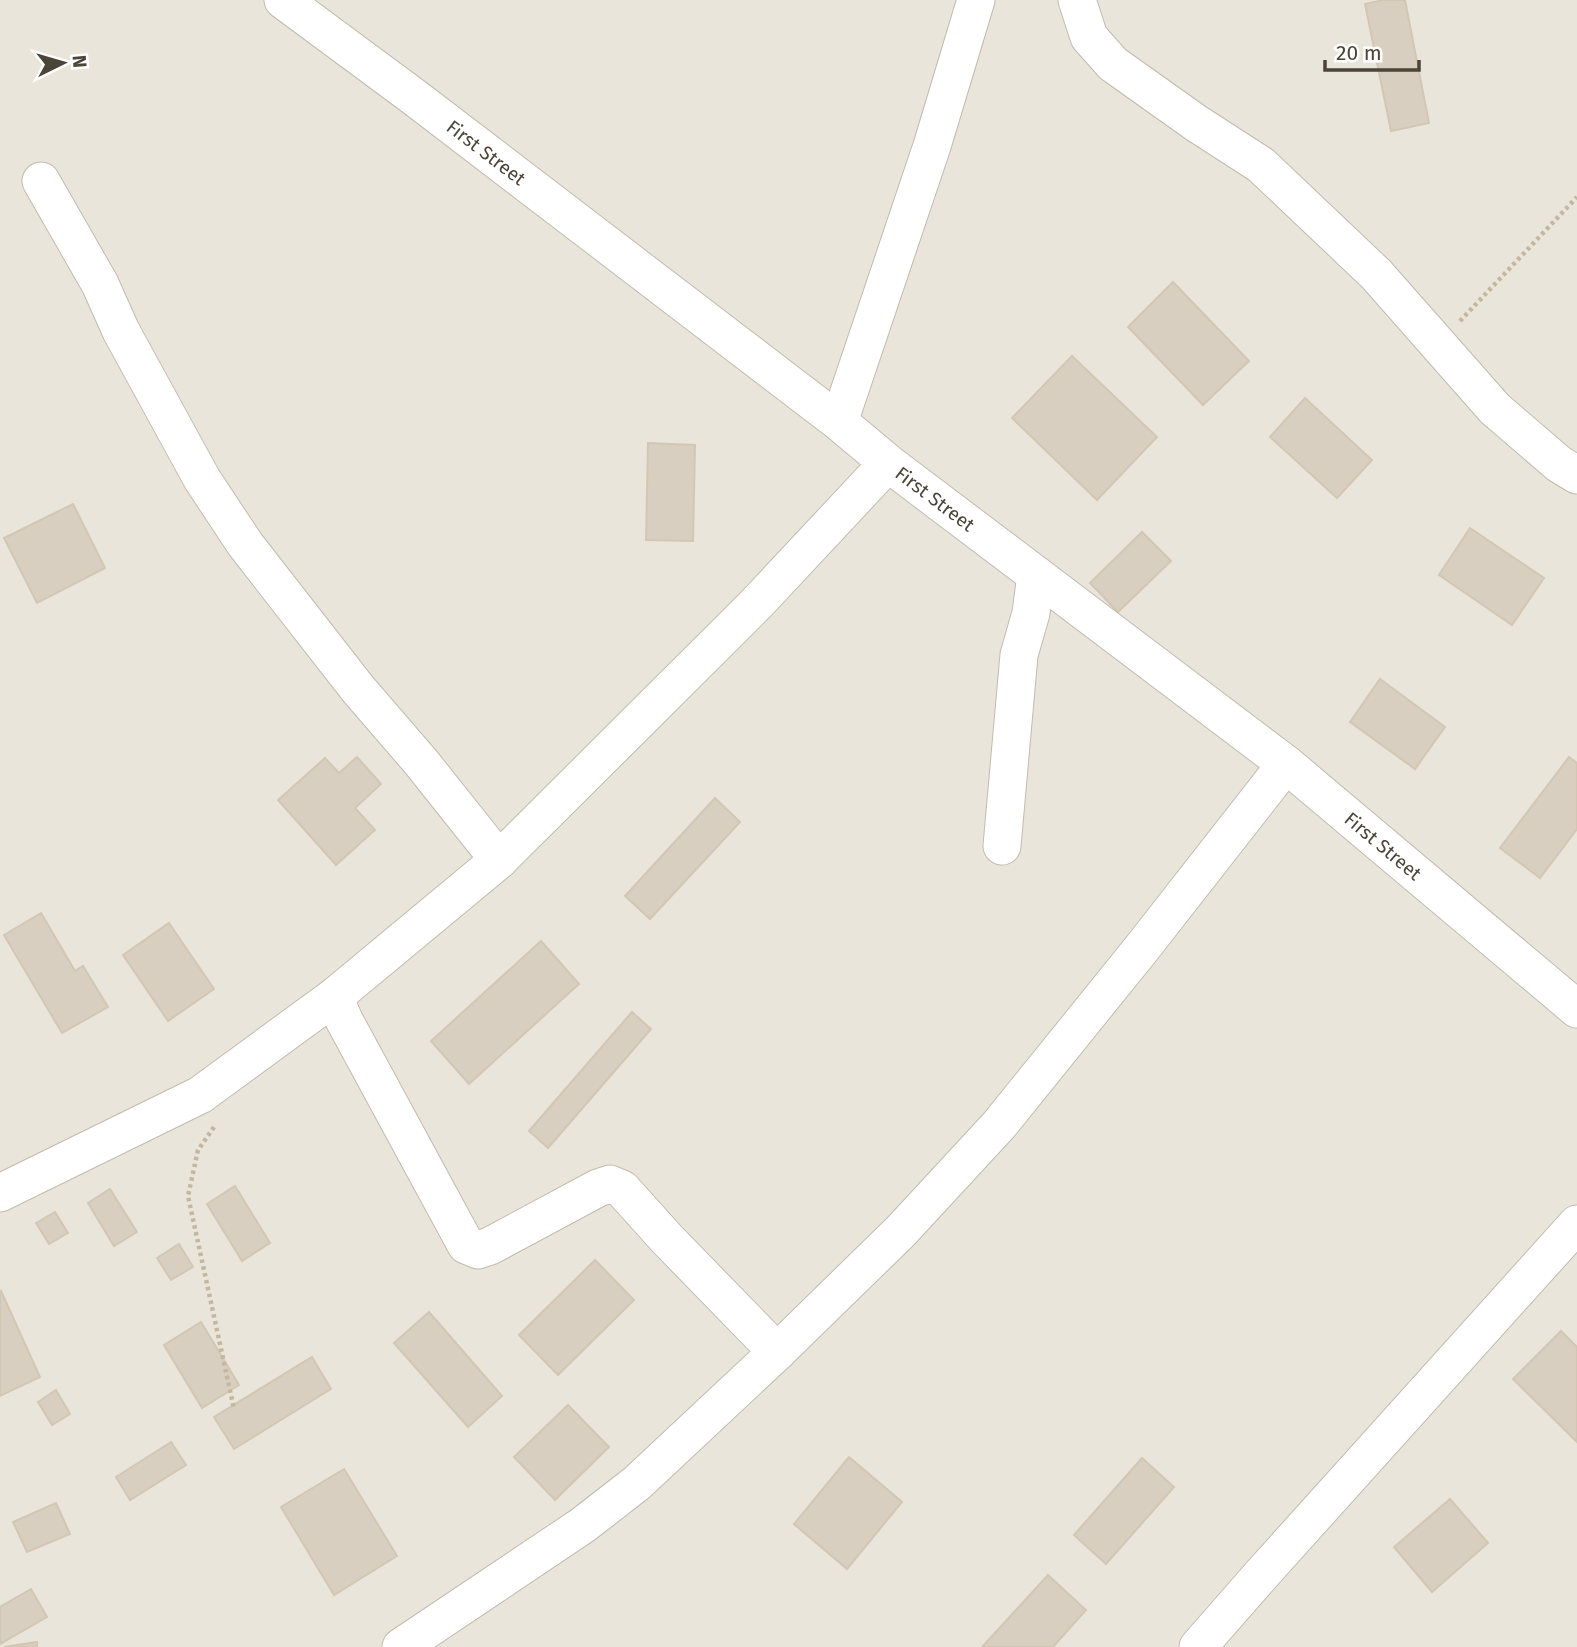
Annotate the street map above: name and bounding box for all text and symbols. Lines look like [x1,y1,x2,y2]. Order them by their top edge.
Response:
north arrow [28,28,98,98]
scale bar [1325,28,1420,72]
text: 20 m [1336,40,1382,66]
text: N [67,54,91,69]
street label: First Street [442,115,530,190]
street label: First Street [891,462,979,536]
street label: First Street [1340,807,1426,885]

